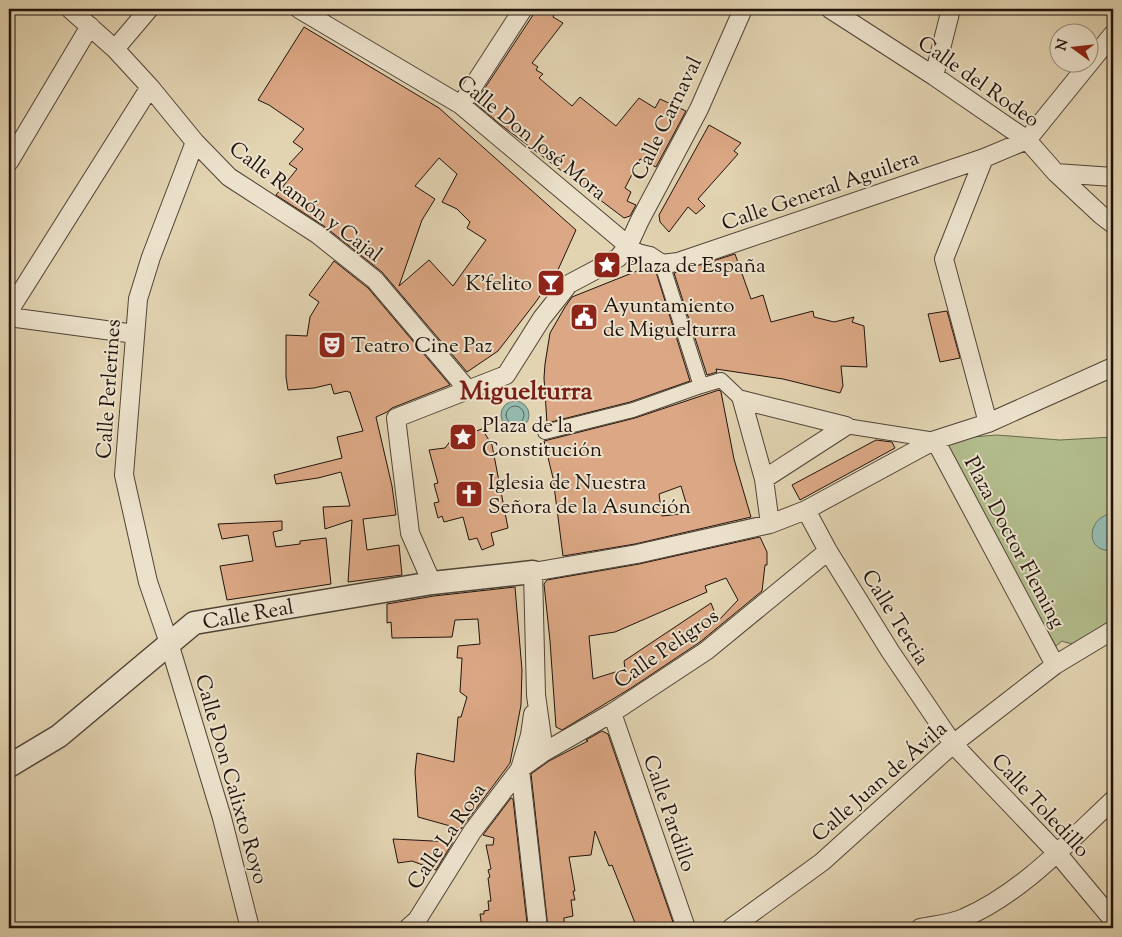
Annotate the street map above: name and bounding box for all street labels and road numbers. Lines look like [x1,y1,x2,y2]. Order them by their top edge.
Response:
street label: Calle del Rodeo [911,29,1045,136]
street label: Calle Carnaval [625,52,711,186]
street label: Calle Don José Mora [449,69,612,209]
street label: Calle Ramón y Cajal [222,135,388,270]
street label: Calle General Aguilera [718,144,924,240]
street label: Calle Perlerines [90,318,130,460]
street label: Plaza Doctor Fleming [955,452,1071,634]
street label: Calle Tercia [853,564,936,672]
street label: Calle Real [201,593,296,639]
street label: Calle Peligros [608,602,726,697]
street label: Calle Don Calixto Royo [186,671,274,888]
street label: Calle Juan de Ávila [806,715,955,850]
street label: Calle Toledillo [983,748,1096,865]
street label: Calle Pardillo [634,751,702,876]
street label: Calle La Rosa [401,778,495,896]

